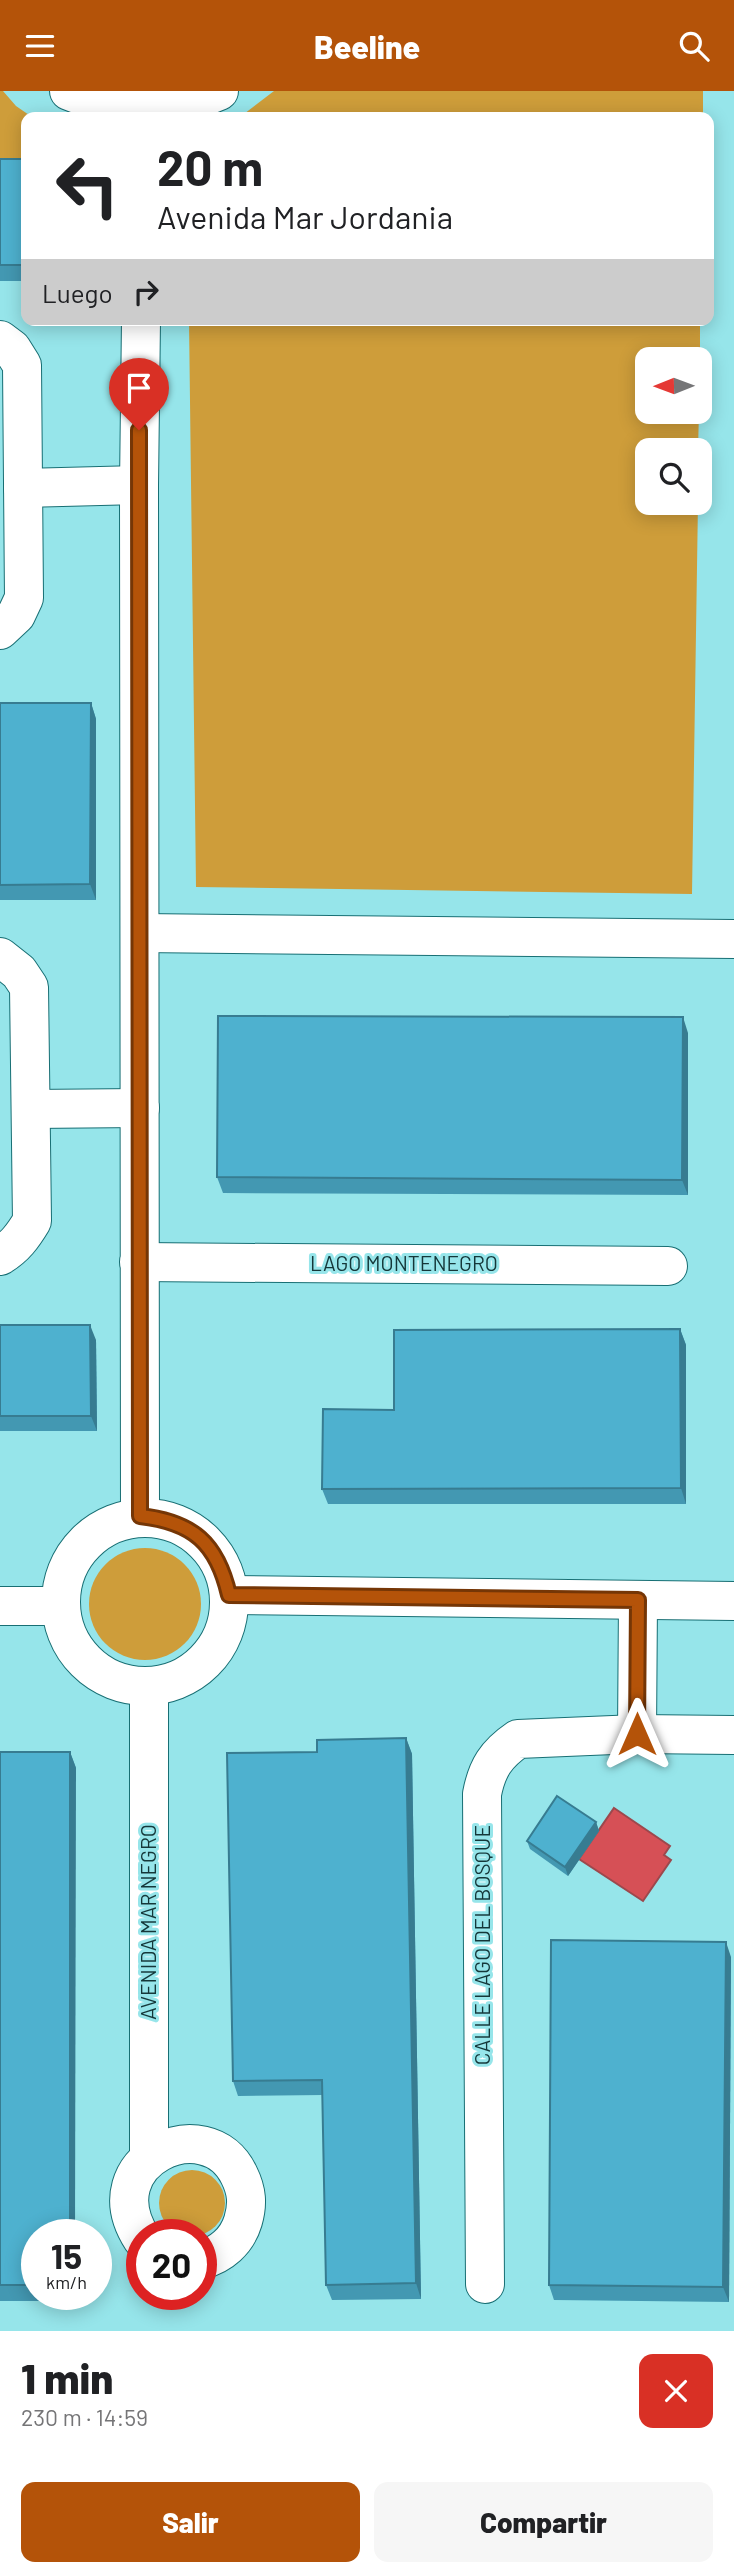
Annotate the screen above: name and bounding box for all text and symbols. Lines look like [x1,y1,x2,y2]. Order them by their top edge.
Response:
icon: menu [21,27,59,65]
text: Beeline [314,27,420,65]
icon: search [675,27,713,65]
text: 20 m [157,137,263,196]
icon: left [42,140,133,231]
text: Avenida Mar Jordania [157,197,453,235]
icon: right [127,273,165,311]
text: Luego [42,277,113,308]
north arrow [635,347,712,423]
map controls [635,347,712,515]
pin [109,358,169,430]
icon: arrive [120,369,158,407]
button: search [635,438,712,515]
street label: LAGO MONTENEGRO [310,1250,498,1275]
position arrow [600,1697,674,1771]
street label: AVENIDA MAR NEGRO [135,1824,160,2020]
street label: CALLE LAGO DEL BOSQUE [469,1825,494,2065]
speed limit sign: 20 [126,2219,217,2310]
text: 15 [51,2234,82,2276]
text: km/h [46,2271,87,2293]
text: 1 min [21,2352,113,2402]
button: close [639,2354,713,2428]
text: 230 m · 14:59 [21,2403,148,2431]
button: Salir [21,2482,360,2562]
button: Compartir [374,2482,713,2562]

